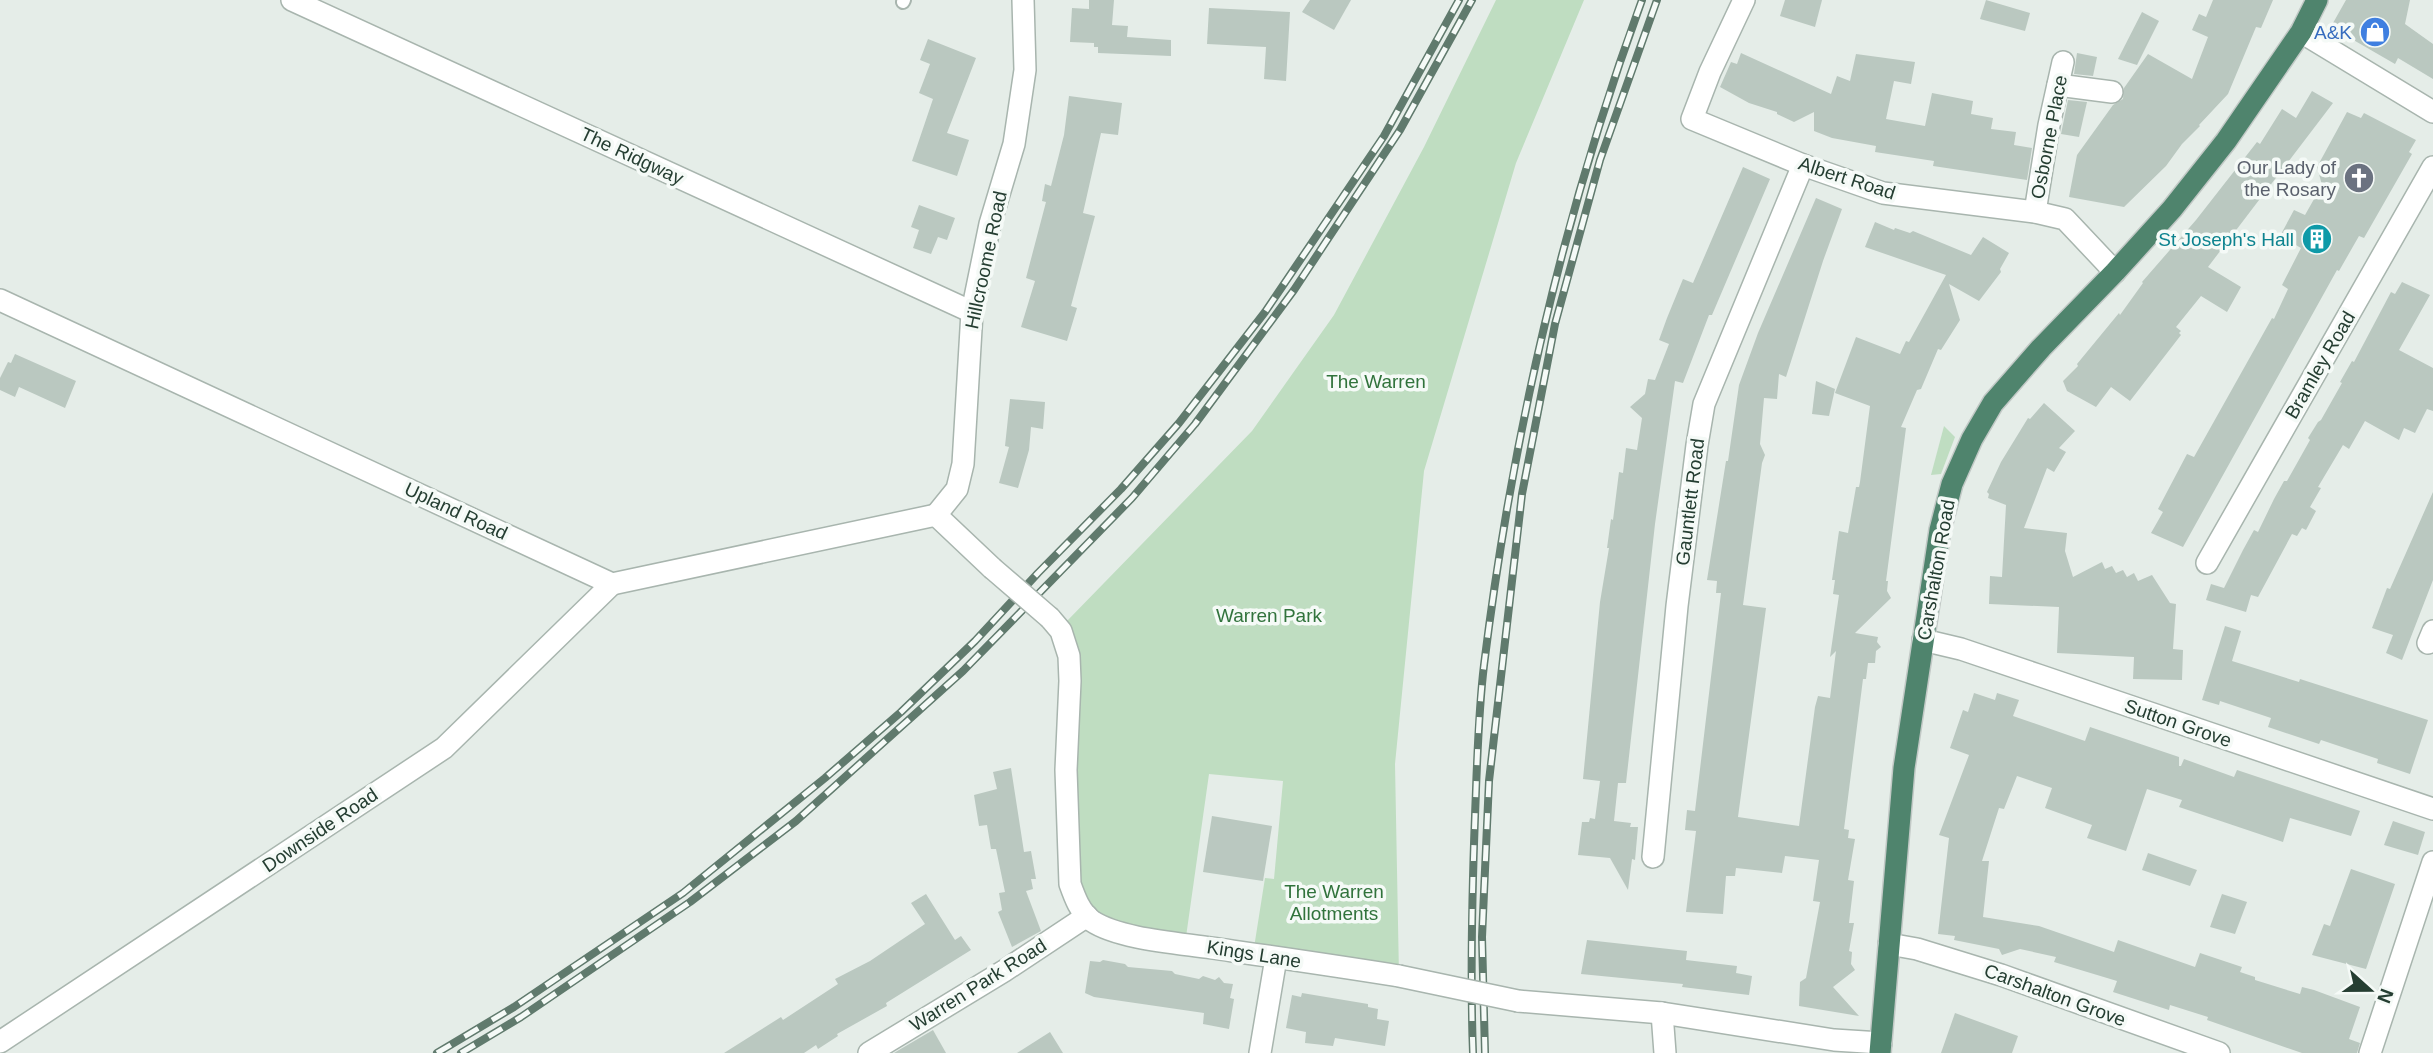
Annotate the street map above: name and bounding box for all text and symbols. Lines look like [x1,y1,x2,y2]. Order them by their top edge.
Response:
shop icon: A&K [2358,15,2392,49]
place label: A&K [2314,22,2352,43]
street label: Osborne Place [2027,73,2071,201]
street label: The Ridgway [577,123,687,189]
street label: Albert Road [1796,153,1898,203]
place label: Our Lady of the Rosary [2237,157,2337,200]
church icon: Our Lady of the Rosary [2342,161,2376,195]
street label: Hillcroome Road [961,189,1011,331]
building icon: St Joseph's Hall [2300,222,2334,256]
place label: St Joseph's Hall [2158,229,2294,250]
street label: Bramley Road [2281,308,2359,422]
park label: The Warren [1326,371,1426,392]
street label: Gauntlett Road [1672,437,1708,567]
street label: Upland Road [401,478,511,544]
street label: Carshalton Road [1913,498,1959,642]
park label: Warren Park [1216,605,1322,626]
street label: Sutton Grove [2122,695,2234,751]
street label: Downside Road [259,784,381,876]
park label: The Warren Allotments [1284,881,1384,924]
street label: Warren Park Road [906,935,1050,1035]
street label: Kings Lane [1205,936,1303,972]
north arrow [2335,955,2405,1025]
street label: Carshalton Grove [1981,960,2129,1030]
text: N [2373,986,2398,1006]

